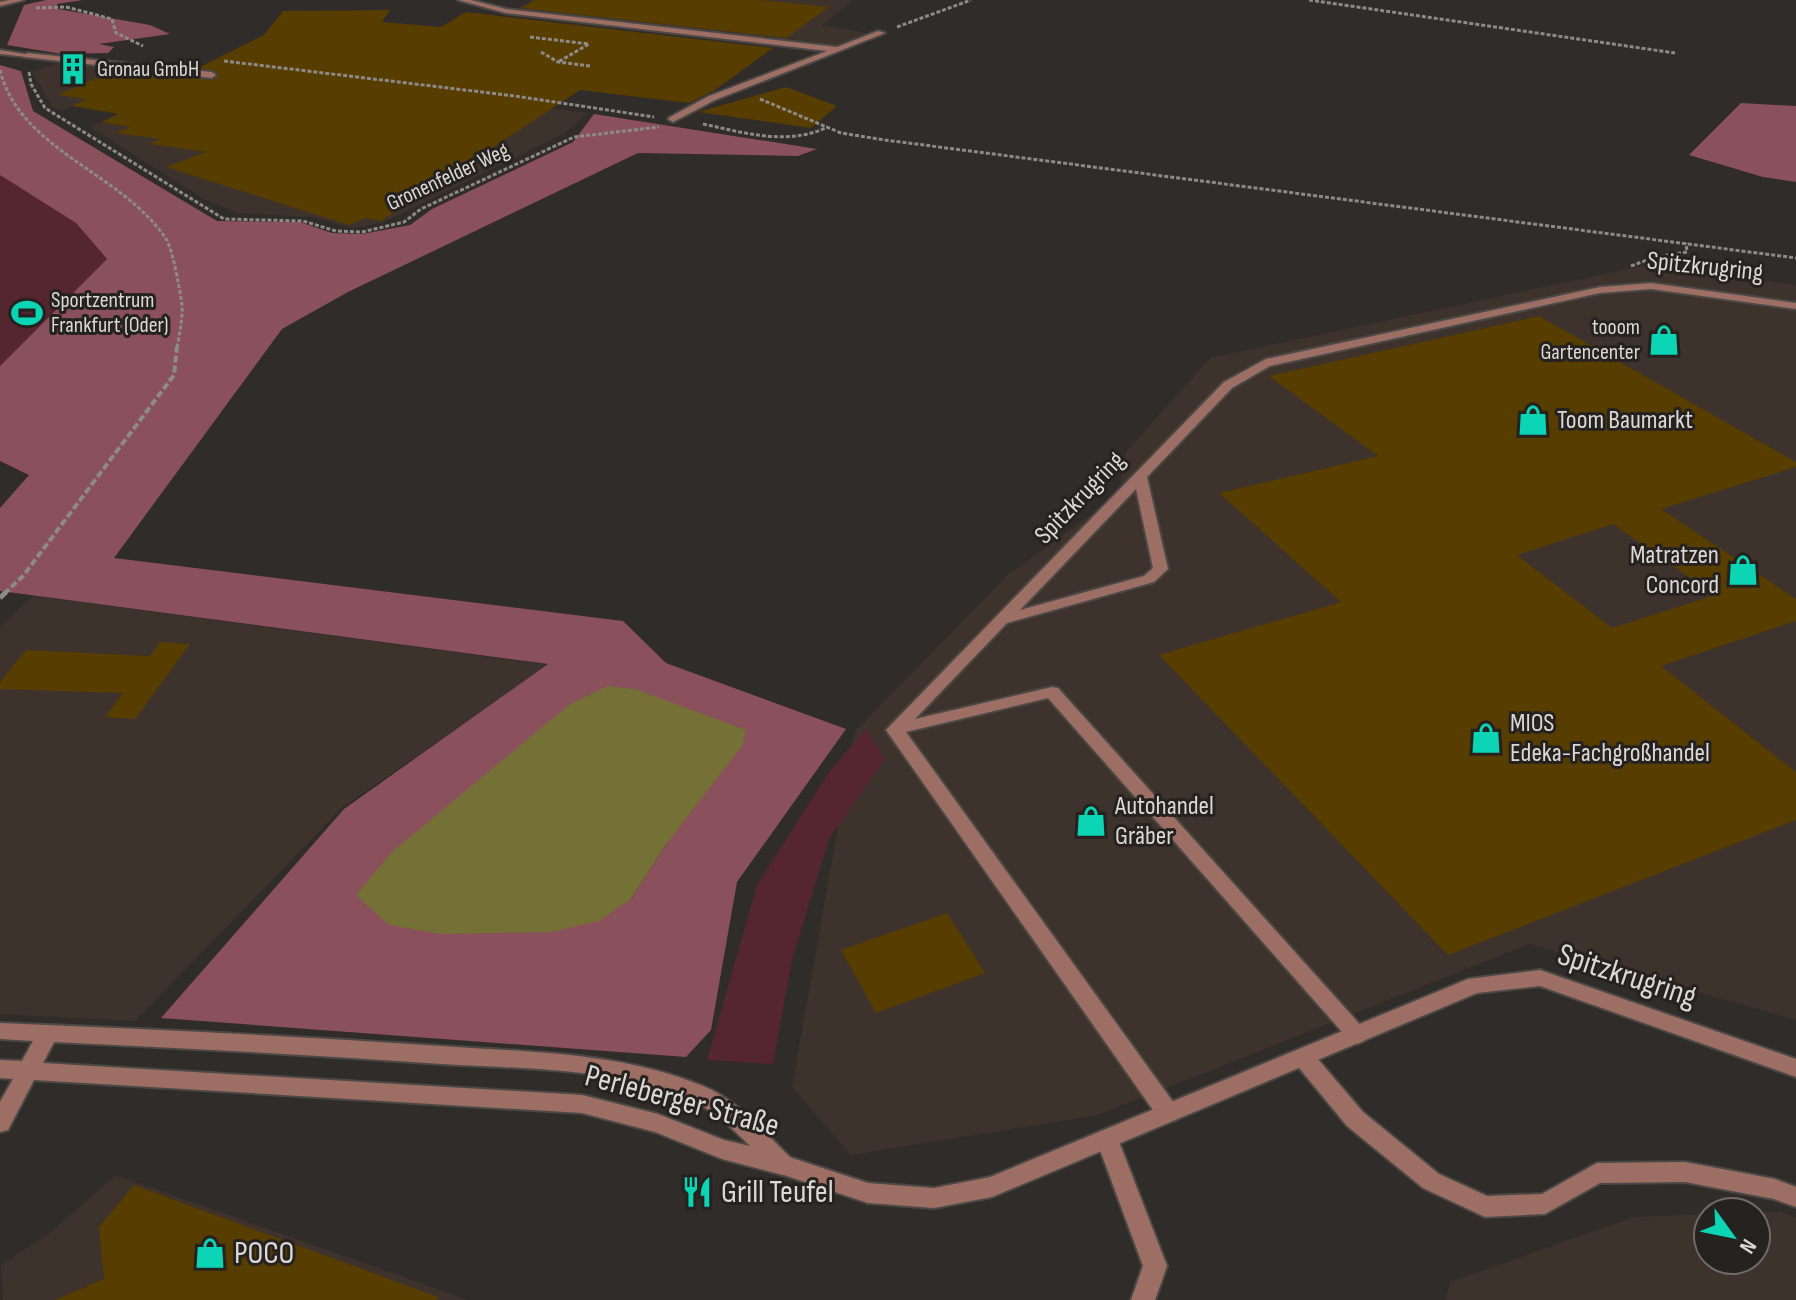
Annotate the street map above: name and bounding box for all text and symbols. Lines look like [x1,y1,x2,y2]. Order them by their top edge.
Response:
building icon: Gronau GmbH [56,52,90,86]
place label: Gronau GmbH [97,56,199,83]
street label: Gronenfelder Weg [382,137,514,217]
street label: Spitzkrugring [1645,245,1765,289]
place label: Sportzentrum Frankfurt (Oder) [51,287,169,339]
sports icon: Sportzentrum Frankfurt (Oder) [10,296,44,330]
place label: tooom Gartencenter [1540,314,1640,366]
shop icon: tooom Gartencenter [1647,323,1681,357]
shop icon: Toom Baumarkt [1516,403,1550,437]
place label: Toom Baumarkt [1557,405,1693,436]
street label: Spitzkrugring [1028,445,1132,551]
place label: Matratzen Concord [1630,540,1719,601]
shop icon: Matratzen Concord [1726,553,1760,587]
place label: MIOS Edeka-Fachgroßhandel [1510,708,1710,769]
shop icon: MIOS Edeka-Fachgroßhandel [1469,721,1503,755]
place label: Autohandel Gräber [1114,791,1214,852]
shop icon: Autohandel Gräber [1074,804,1108,838]
street label: Spitzkrugring [1553,935,1701,1017]
street label: Perleberger Straße [581,1056,783,1146]
place label: Grill Teufel [721,1173,834,1212]
restaurant icon: Grill Teufel [680,1175,714,1209]
north arrow [1692,1196,1772,1276]
place label: POCO [234,1234,294,1273]
text: N [1733,1234,1762,1258]
shop icon: POCO [193,1236,227,1270]

